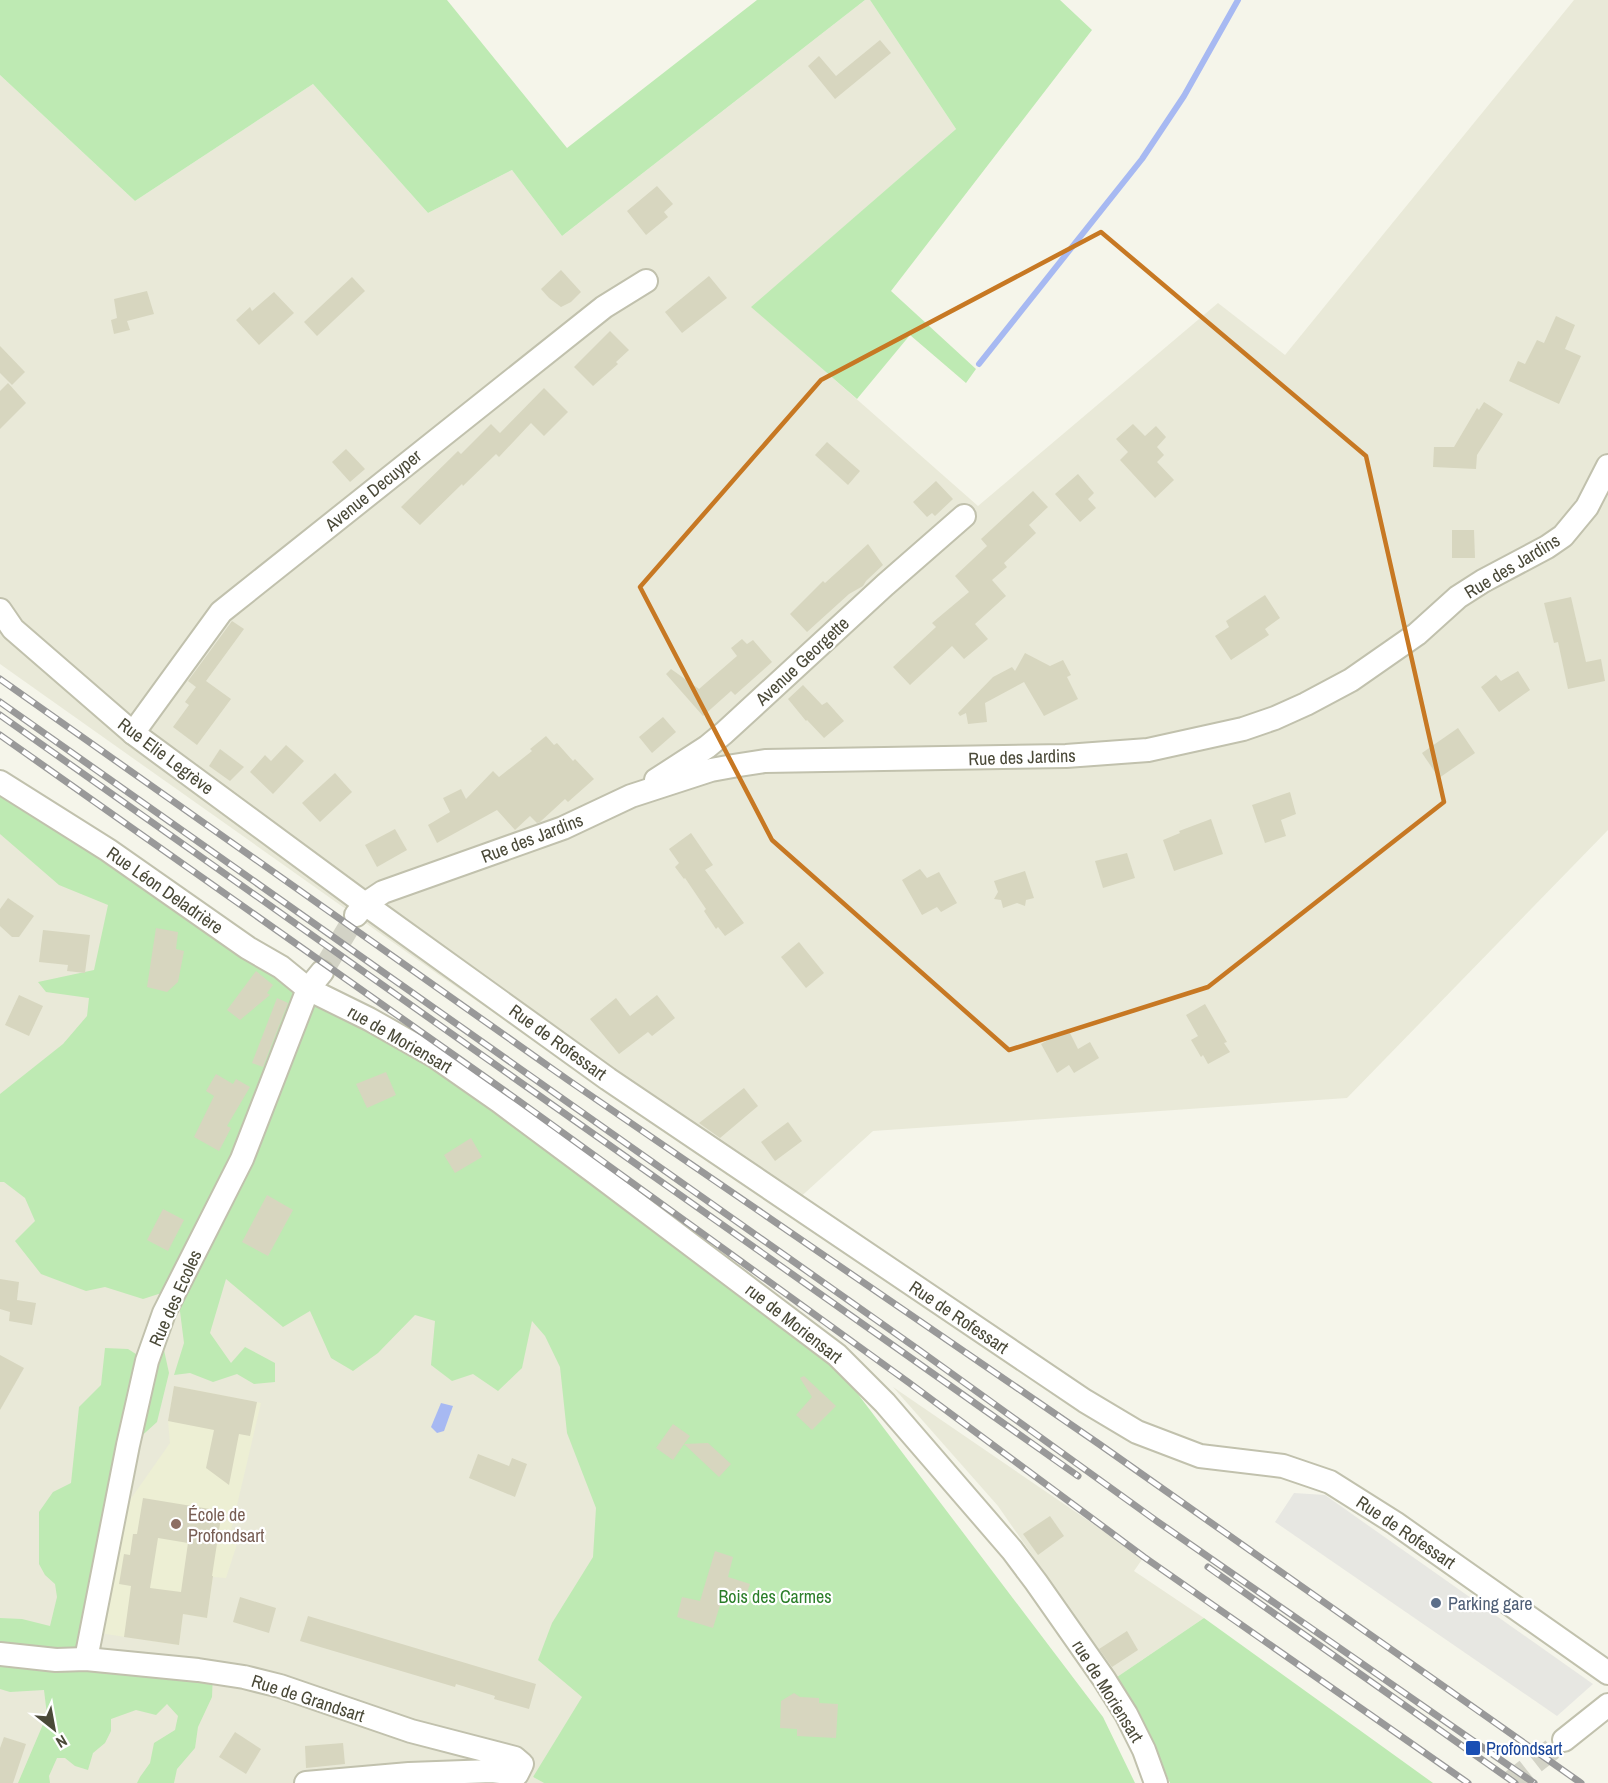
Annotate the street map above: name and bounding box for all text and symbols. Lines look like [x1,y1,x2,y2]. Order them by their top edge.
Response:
street label: Avenue Decuyper [319,443,426,537]
street label: Rue des Jardins [1459,528,1565,604]
street label: Avenue Georgette [749,611,854,712]
street label: Rue Elie Legrève [113,712,219,800]
street label: Rue des Jardins [968,743,1076,771]
street label: Rue des Jardins [477,807,587,869]
street label: Rue Léon Deladrière [102,840,228,940]
street label: Rue de Rofessart [504,998,612,1086]
street label: rue de Moriensart [343,999,457,1079]
street label: Rue des Ecoles [143,1246,207,1350]
street label: Rue de Rofessart [904,1275,1014,1359]
street label: rue de Moriensart [740,1277,848,1369]
street label: Rue de Rofessart [1351,1490,1461,1574]
place label: École de Profondsart [188,1502,264,1548]
marker: École de Profondsart [169,1517,183,1531]
park label: Bois des Carmes [718,1584,832,1609]
place label: Parking gare [1448,1591,1533,1616]
marker: Parking gare [1429,1596,1443,1610]
street label: rue de Moriensart [1067,1635,1149,1747]
street label: Rue de Grandsart [248,1668,368,1728]
north arrow [24,1699,84,1759]
text: N [52,1730,71,1754]
place label: Profondsart [1486,1736,1562,1761]
marker: Profondsart [1464,1739,1482,1757]

